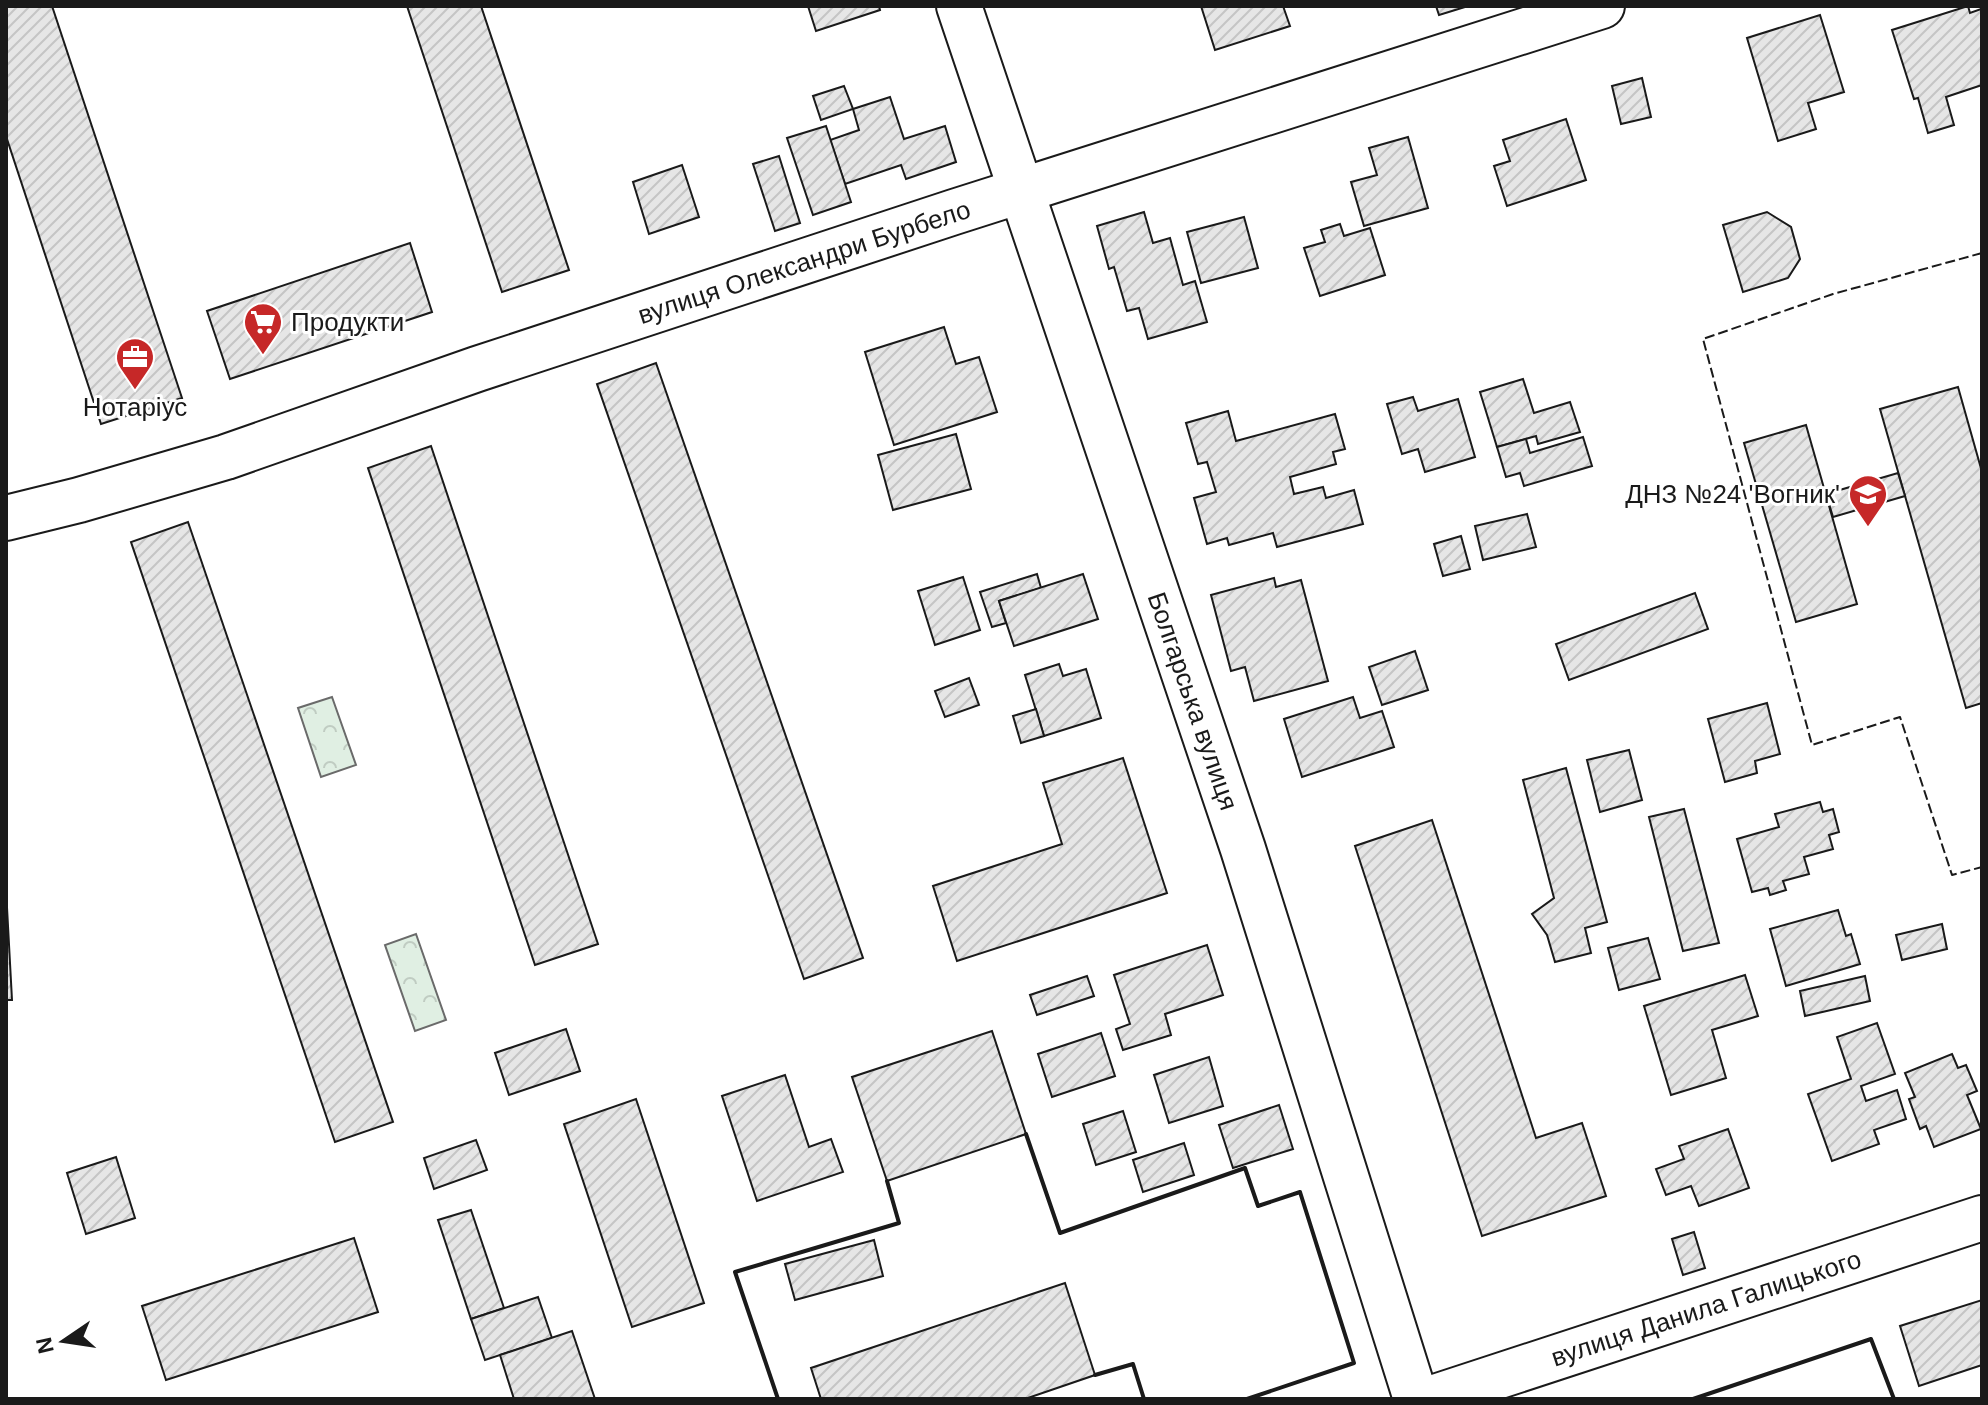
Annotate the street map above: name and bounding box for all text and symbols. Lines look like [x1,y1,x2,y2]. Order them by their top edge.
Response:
street label: вулиця Олександри Бурбело [634,194,974,330]
supermarket icon: Продукти [242,301,284,356]
place label: Продукти [291,307,404,337]
office icon: Нотаріус [114,336,156,391]
place label: Нотаріус [83,392,187,422]
school or university icon: ДНЗ №24 'Вогник' [1847,473,1889,528]
place label: ДНЗ №24 'Вогник' [1625,479,1840,509]
street label: Болгарська вулиця [1142,588,1244,814]
street label: вулиця Данила Галицького [1547,1244,1865,1372]
north arrow [24,1301,104,1381]
text: N [31,1335,59,1356]

